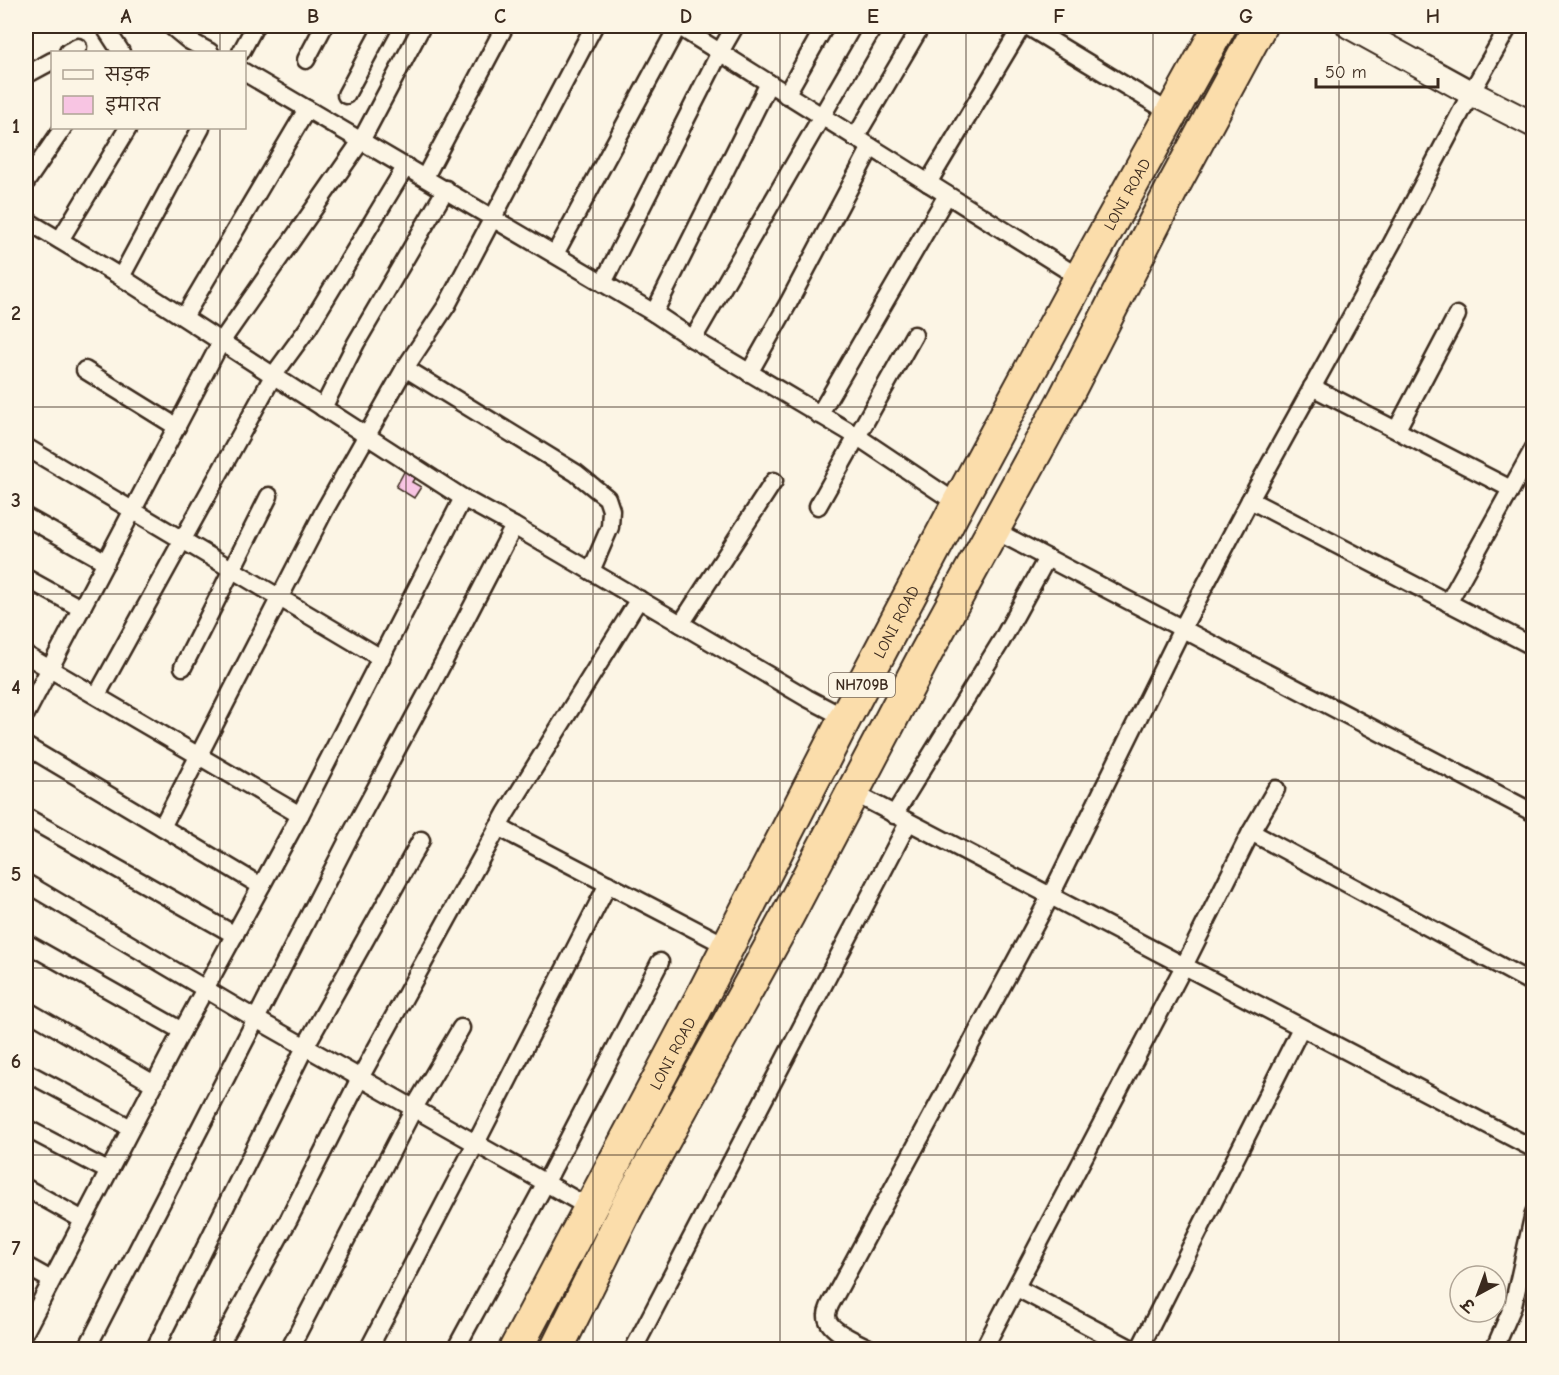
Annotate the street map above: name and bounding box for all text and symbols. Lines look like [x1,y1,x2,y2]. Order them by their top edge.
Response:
text: A [120,5,132,28]
text: B [307,5,319,28]
text: C [494,5,506,28]
text: D [680,5,692,28]
text: E [867,5,879,28]
text: F [1053,5,1065,28]
text: G [1239,5,1253,28]
text: H [1426,5,1440,28]
legend [51,51,246,129]
scale bar [1316,51,1438,89]
text: 50 m [1325,62,1367,83]
text: सड़क [104,65,150,86]
text: इमारत [105,95,161,116]
text: 1 [12,115,20,138]
street label: LONI ROAD [1100,155,1155,233]
text: 2 [11,302,21,325]
text: 3 [11,489,21,512]
street label: LONI ROAD [870,583,923,661]
road number: NH709B [829,673,895,697]
text: 4 [11,676,21,699]
text: 5 [11,863,21,886]
street label: LONI ROAD [647,1014,700,1093]
text: 6 [11,1050,21,1073]
text: 7 [12,1237,21,1260]
north arrow [1448,1264,1508,1324]
text: उ [1458,1293,1480,1316]

